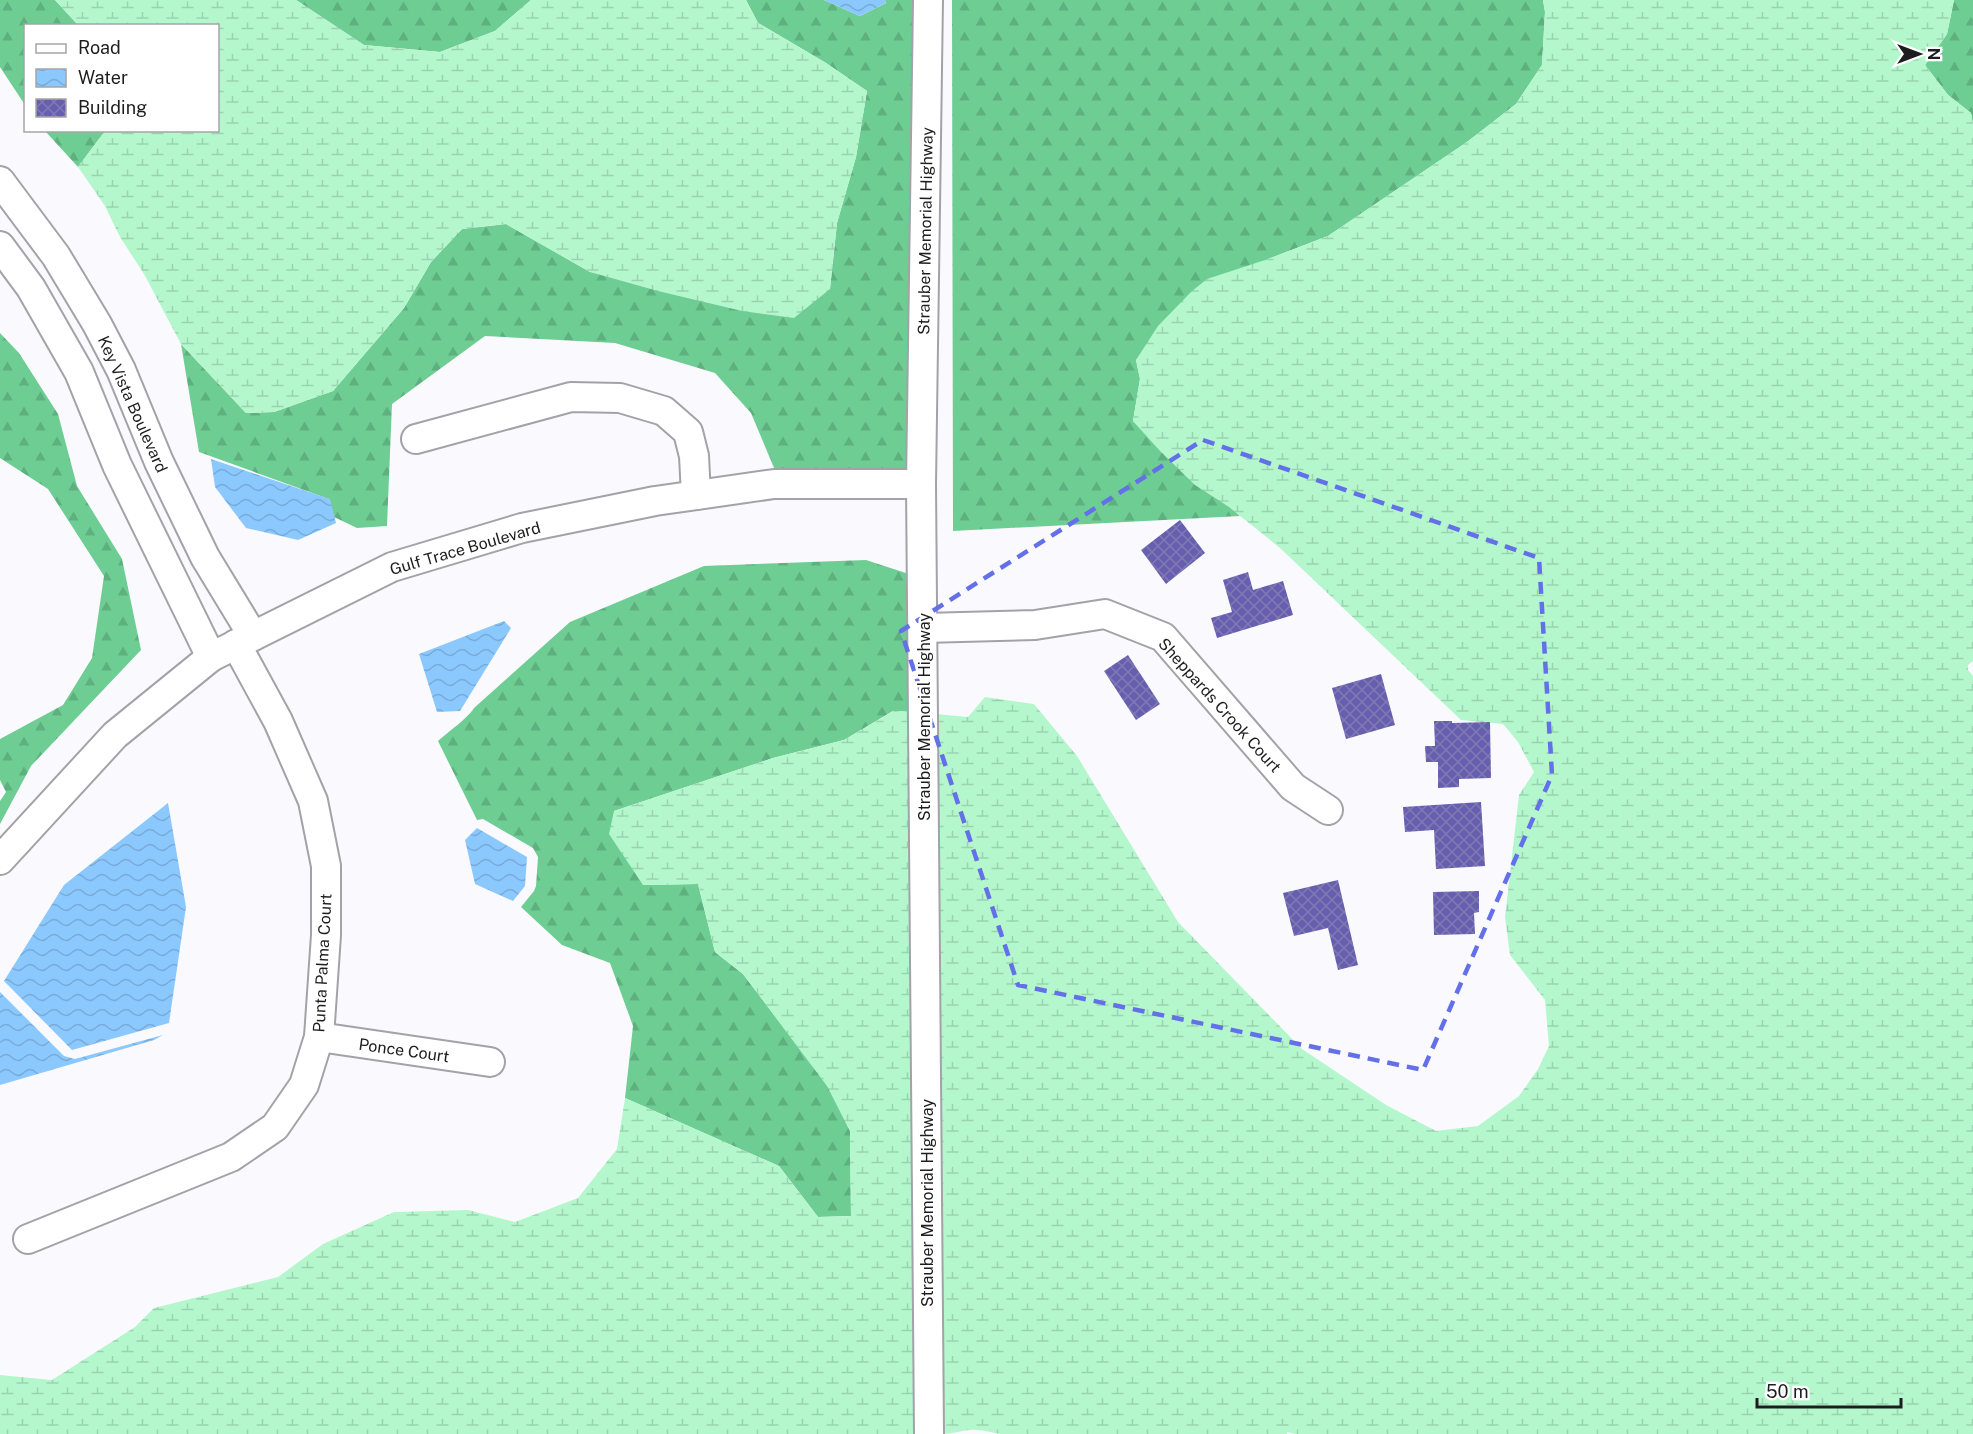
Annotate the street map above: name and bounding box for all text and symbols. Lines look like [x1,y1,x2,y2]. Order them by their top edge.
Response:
legend [24,24,219,132]
north arrow [1889,24,1949,84]
text: Road [78,37,121,58]
text: N [1924,48,1943,60]
text: Water [78,67,128,88]
text: Building [78,97,147,118]
street label: Strauber Memorial Highway [914,126,937,335]
street label: Key Vista Boulevard [94,333,171,476]
street label: Gulf Trace Boulevard [388,518,543,579]
street label: Strauber Memorial Highway [915,613,934,821]
street label: Sheppards Crook Court [1154,634,1285,776]
street label: Punta Palma Court [309,893,336,1033]
street label: Ponce Court [357,1035,451,1066]
street label: Strauber Memorial Highway [918,1099,937,1307]
scale bar [1757,1371,1901,1409]
text: 50 m [1766,1381,1809,1402]

